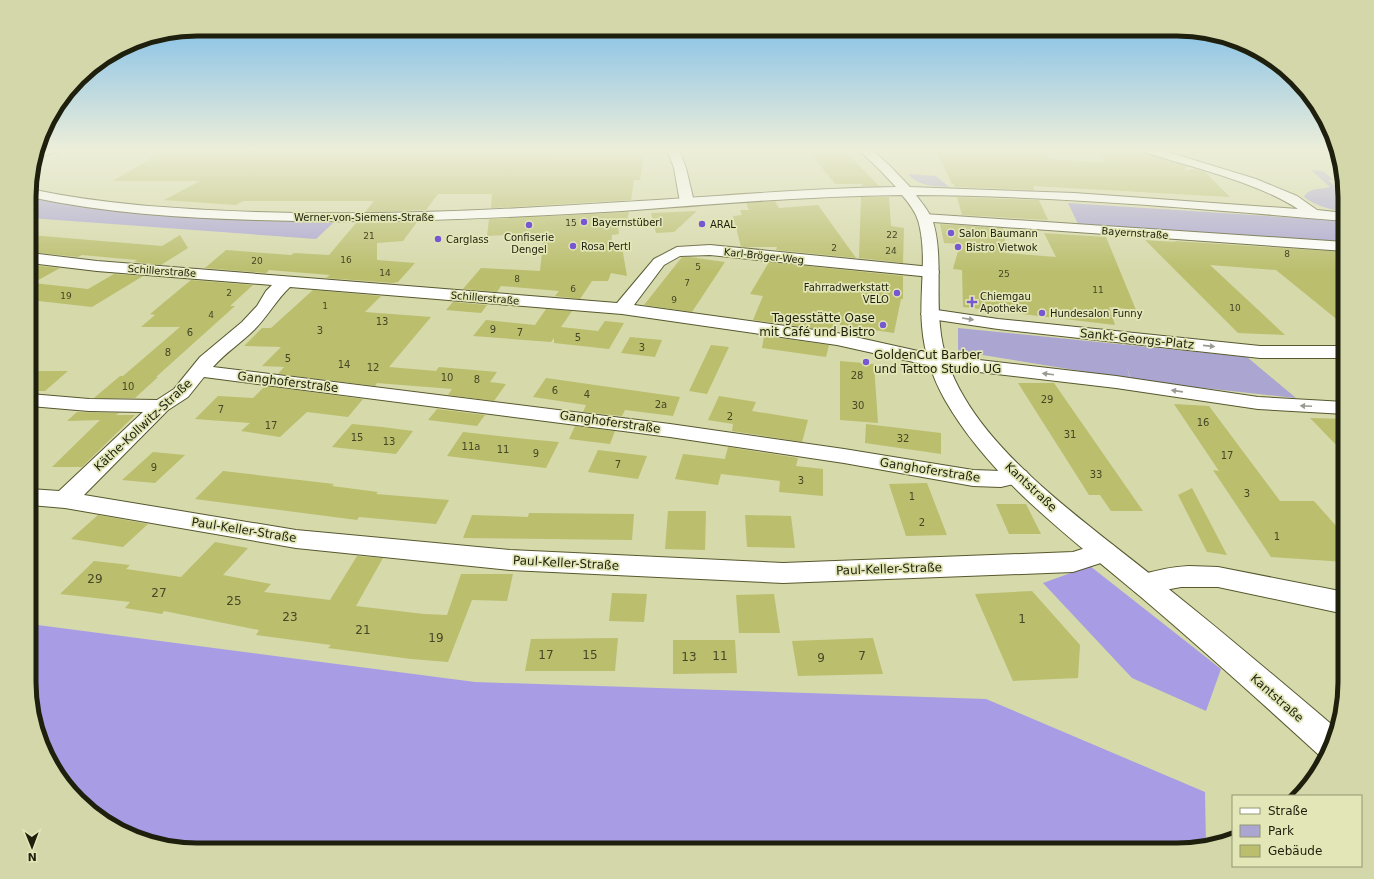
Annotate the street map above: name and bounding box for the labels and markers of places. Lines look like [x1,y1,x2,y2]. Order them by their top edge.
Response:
marker: Bayernstüberl [579,217,589,227]
place label: Bayernstüberl [592,217,662,228]
marker: ARAL [697,219,707,229]
place label: ARAL [710,219,736,230]
marker: Confiserie Dengel [524,220,534,230]
marker: Salon Baumann [946,228,956,238]
place label: Salon Baumann [959,228,1038,239]
place label: Confiserie Dengel [504,232,554,255]
marker: Carglass [433,234,443,244]
place label: Carglass [446,234,489,245]
marker: Rosa Pertl [568,241,578,251]
place label: Rosa Pertl [581,241,631,252]
marker: Bistro Vietwok [953,242,963,252]
place label: Bistro Vietwok [966,242,1038,253]
place label: Fahrradwerkstatt VELO [804,282,889,305]
marker: Fahrradwerkstatt VELO [892,288,902,298]
place label: Chiemgau Apotheke [980,291,1031,314]
marker: Chiemgau Apotheke [967,297,977,307]
marker: Hundesalon Funny [1037,308,1047,318]
place label: Hundesalon Funny [1050,308,1143,319]
place label: Tagesstätte Oase mit Café und Bistro [759,311,875,339]
marker: Tagesstätte Oase mit Café und Bistro [878,320,888,330]
place label: GoldenCut Barber und Tattoo Studio UG [874,348,1001,376]
marker: GoldenCut Barber und Tattoo Studio UG [861,357,871,367]

